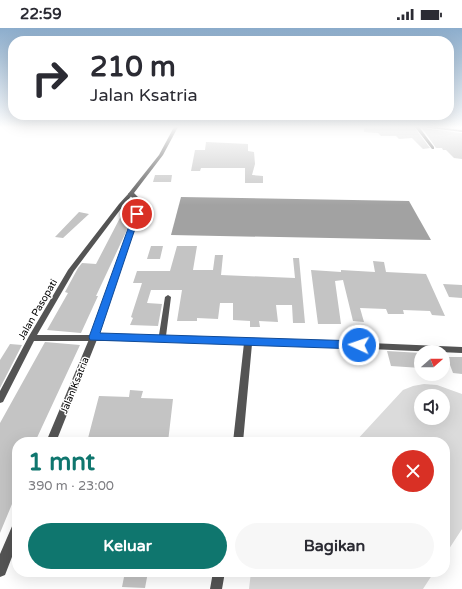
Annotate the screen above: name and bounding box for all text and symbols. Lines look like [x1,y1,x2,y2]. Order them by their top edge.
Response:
text: 22:59 [20,5,62,23]
text: 210 m [90,50,176,84]
icon: right [24,52,76,104]
text: Jalan Ksatria [90,84,198,106]
pin [120,197,154,231]
icon: arrive [126,203,148,225]
street label: Jalan Pasopati [16,277,60,342]
position arrow [338,324,380,366]
north arrow [414,345,450,381]
map controls [414,345,450,425]
street label: Jalan Ksatria [58,355,92,415]
button: sound [414,389,450,425]
text: 1 mnt [28,448,95,477]
button: close [392,450,434,492]
text: 390 m · 23:00 [28,478,114,494]
button: Keluar [28,523,227,569]
button: Bagikan [235,523,434,569]

